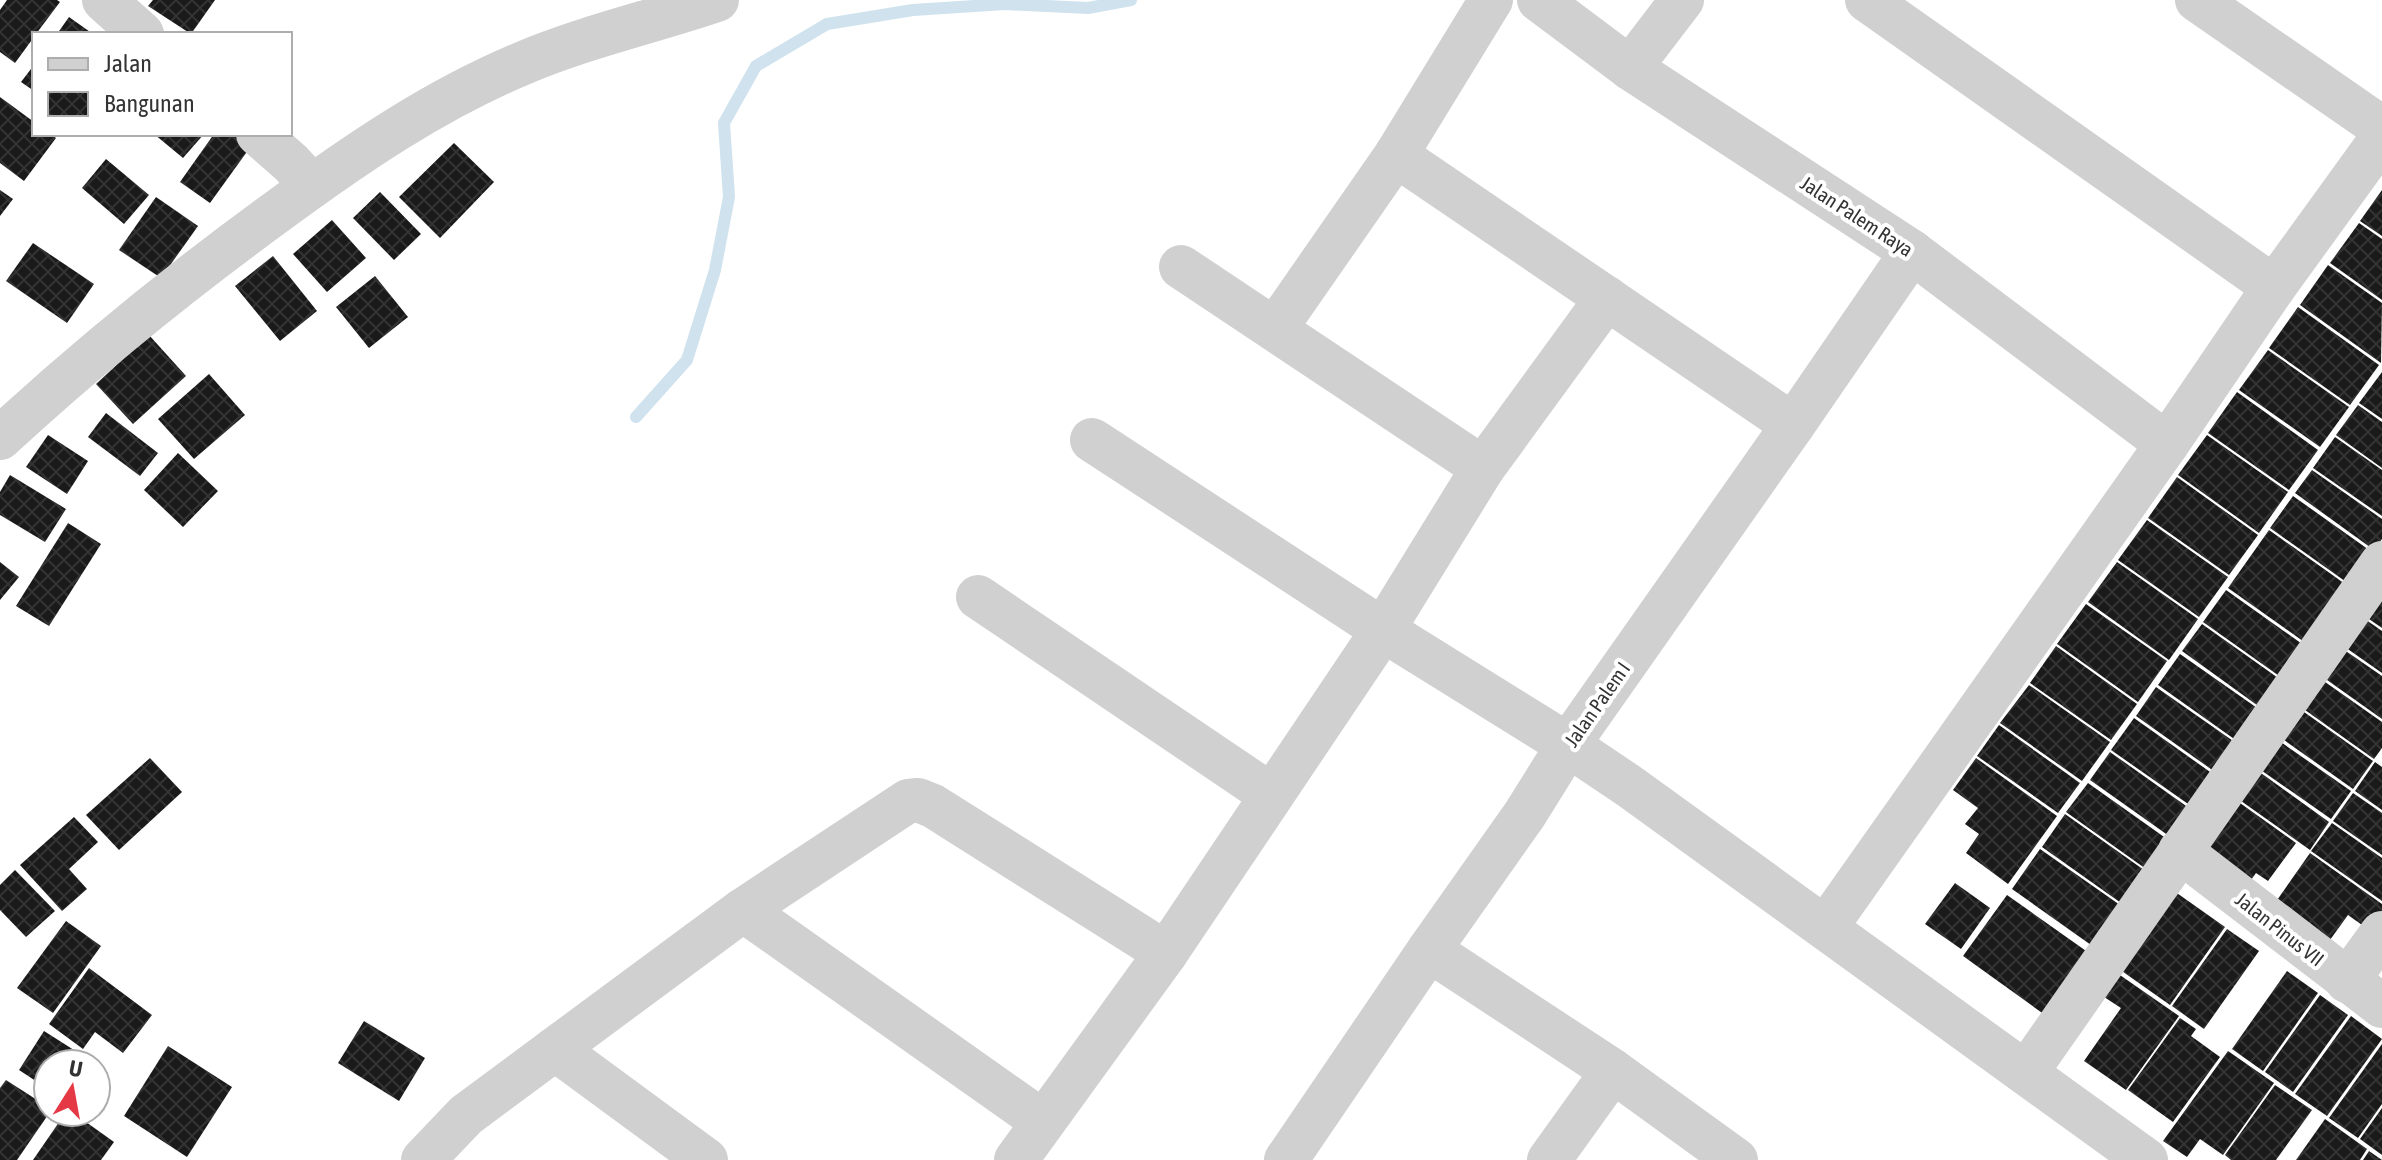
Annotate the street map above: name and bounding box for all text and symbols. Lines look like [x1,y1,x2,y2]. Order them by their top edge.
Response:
legend [32,32,292,136]
text: Jalan [104,50,152,77]
text: Bangunan [104,90,195,117]
street label: Jalan Palem Raya [1796,171,1918,261]
street label: Jalan Palem I [1560,657,1634,751]
street label: Jalan Pinus VII [2231,887,2329,971]
north arrow [32,1048,112,1128]
text: U [67,1054,85,1082]

